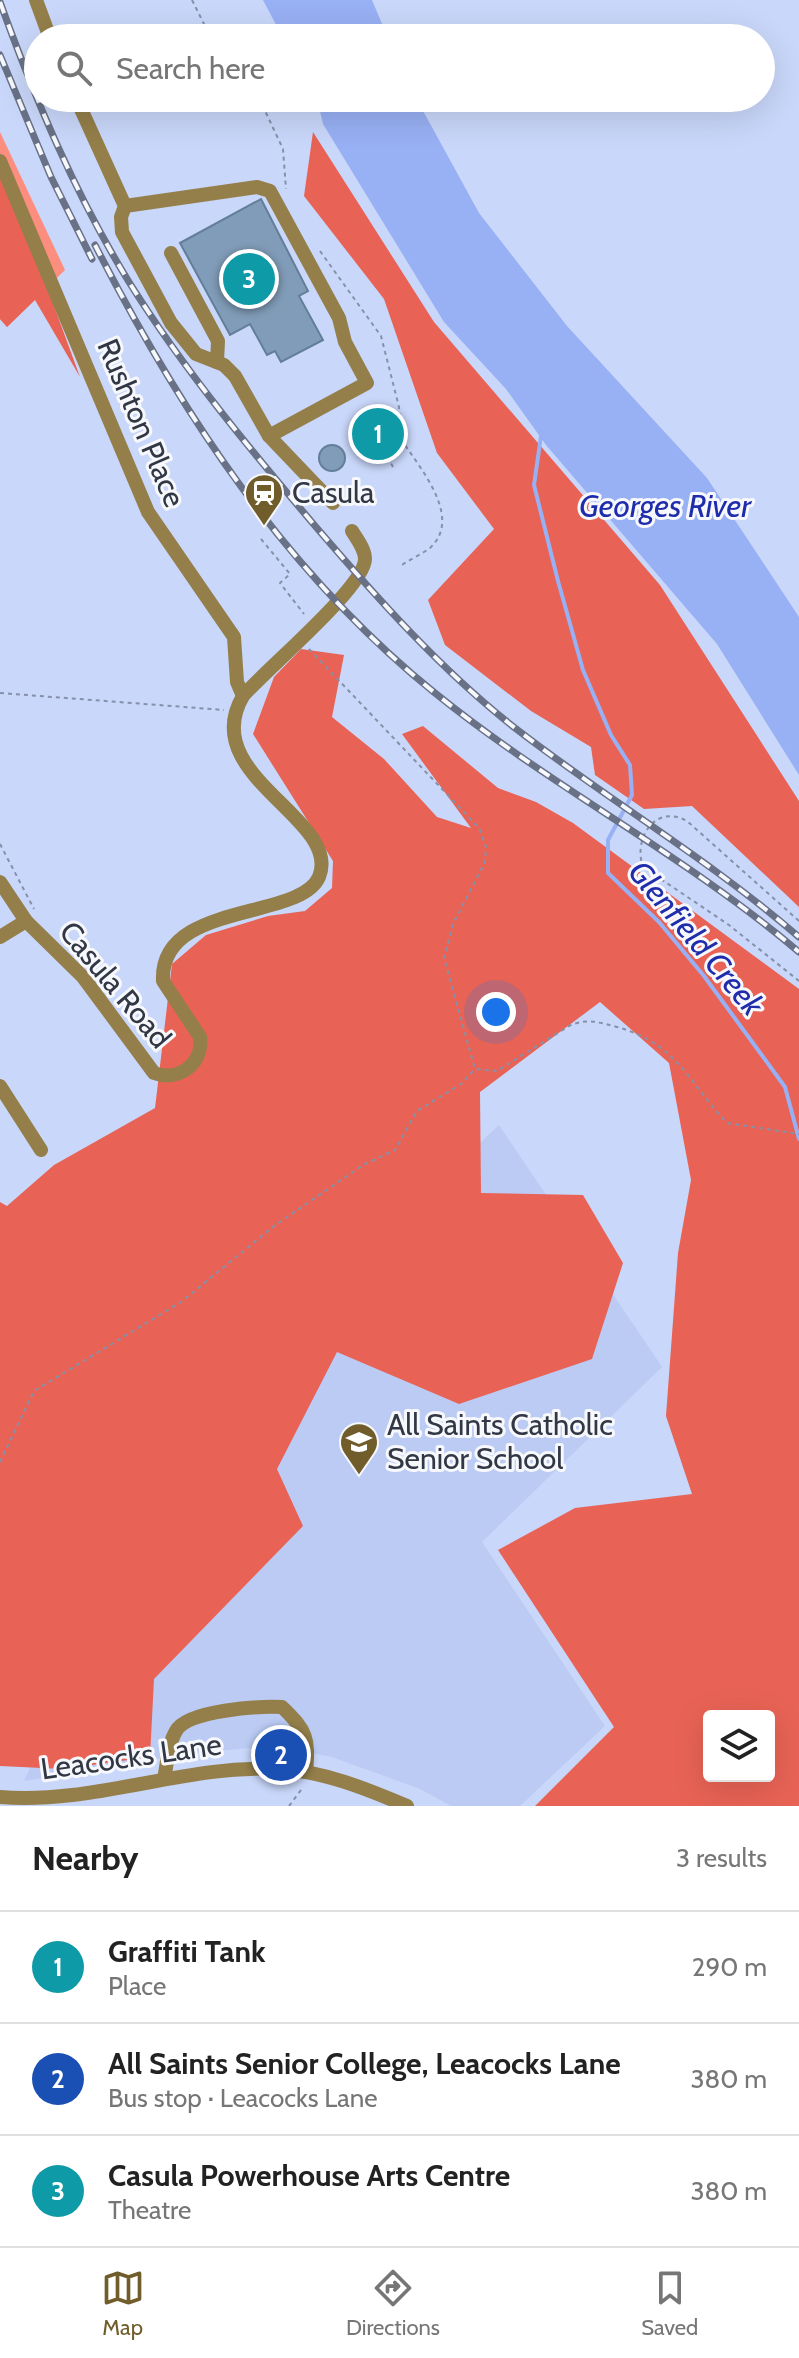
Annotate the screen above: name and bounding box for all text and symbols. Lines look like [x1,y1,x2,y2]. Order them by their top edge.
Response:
search box [24,24,775,112]
icon: search [52,46,96,90]
text: Search here [116,50,265,87]
pin: 3 [223,249,275,309]
street label: Rushton Place [89,333,193,512]
pin: 1 [352,404,404,464]
station icon: Casula [243,472,285,527]
place label: Casula [292,474,375,511]
water label: Georges River [579,486,752,525]
water label: Glenfield Creek [620,852,773,1024]
street label: Casula Road [52,914,179,1056]
your location [476,992,516,1032]
place label: All Saints Catholic Senior School [387,1406,613,1477]
school or university icon: All Saints Catholic Senior School [338,1421,380,1476]
map controls [703,1710,775,1782]
button: layers [703,1710,775,1782]
pin: 2 [255,1725,307,1785]
street label: Leacocks Lane [38,1726,224,1788]
text: Nearby [32,1837,139,1879]
text: 3 results [676,1842,767,1874]
text: Graffiti Tank [108,1933,266,1970]
text: 1 [53,1951,63,1983]
text: 290 m [692,1951,767,1983]
text: Place [108,1970,166,2002]
text: All Saints Senior College, Leacocks Lane [108,2045,621,2082]
text: 2 [51,2063,65,2095]
text: 380 m [690,2063,767,2095]
text: Bus stop · Leacocks Lane [108,2082,378,2114]
text: Casula Powerhouse Arts Centre [108,2157,510,2194]
text: 3 [51,2175,65,2207]
text: 380 m [690,2175,767,2207]
text: Theatre [108,2194,191,2226]
tab: Map [101,2266,145,2341]
tab: Directions [346,2266,440,2341]
tab: Saved [641,2266,698,2341]

